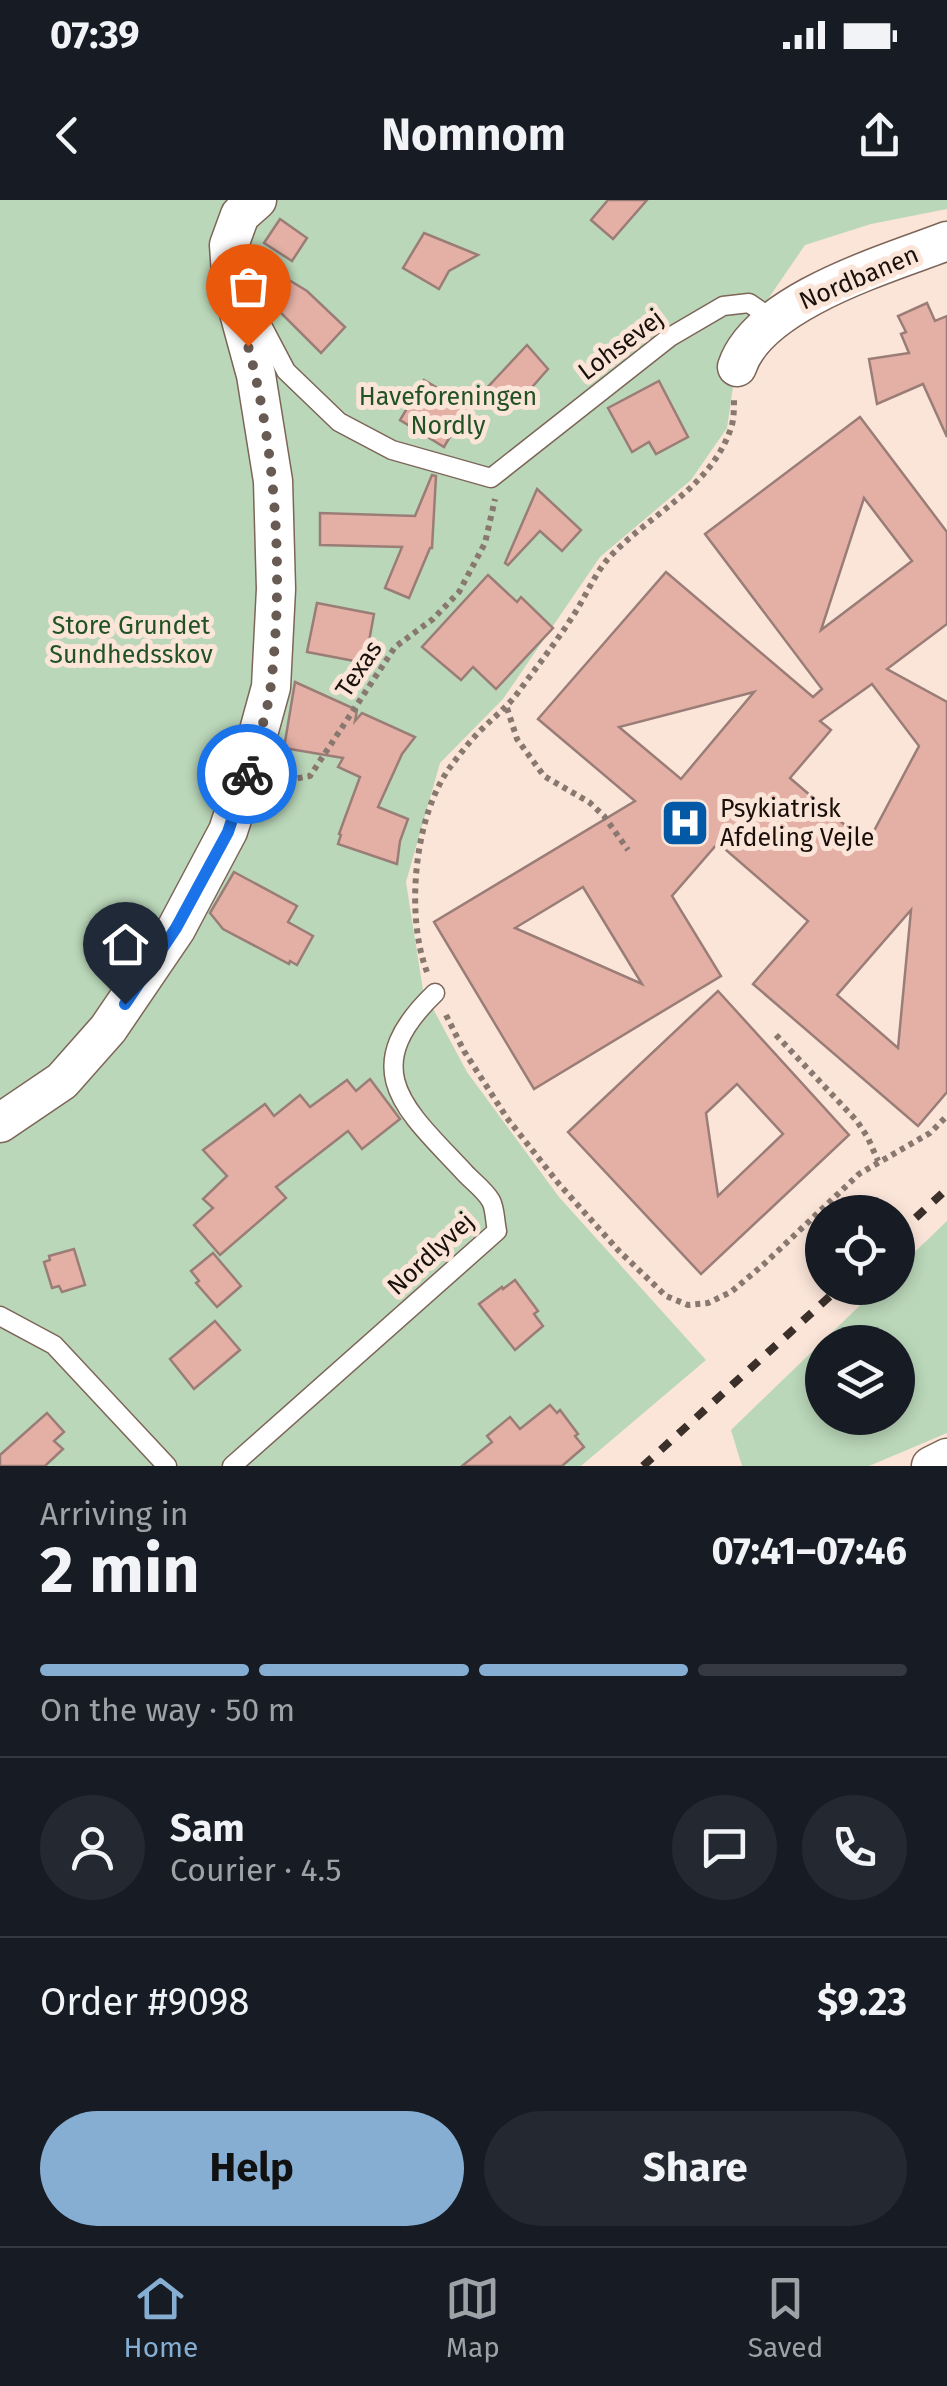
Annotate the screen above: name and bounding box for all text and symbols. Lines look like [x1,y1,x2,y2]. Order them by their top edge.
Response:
text: 07:39 [50,12,140,58]
icon: back [40,108,95,163]
text: Nomnom [381,108,566,162]
icon: share [852,108,907,163]
street label: Nordbanen [795,239,923,317]
pin [206,244,291,347]
icon: bag [221,259,276,314]
street label: Lohsevej [572,303,670,387]
park label: Haveforeningen Nordly [359,382,537,441]
park label: Store Grundet Sundhedsskov [49,611,213,670]
street label: Texas [329,635,389,703]
courier [197,724,297,824]
icon: bike [220,747,275,802]
place label: Psykiatrisk Afdeling Vejle [720,794,874,853]
hospital icon: Psykiatrisk Afdeling Vejle [659,797,711,849]
pin [83,902,168,1005]
icon: home [98,917,153,972]
map controls [805,1195,915,1435]
button: locate [805,1195,915,1305]
street label: Nordlyvej [381,1206,481,1302]
button: layers [805,1325,915,1435]
text: Arriving in [40,1495,188,1533]
text: 07:41–07:46 [712,1528,907,1574]
text: 2 min [40,1531,200,1609]
text: On the way · 50 m [40,1691,295,1729]
button: person [40,1795,145,1900]
button: chat [672,1795,777,1900]
button: phone [802,1795,907,1900]
text: Sam [170,1805,245,1851]
text: Courier · 4.5 [170,1851,341,1889]
text: Order #9098 [40,1979,249,2025]
text: $9.23 [817,1979,907,2025]
button: Help [40,2111,464,2226]
button: Share [484,2111,907,2226]
tab: Home [124,2271,198,2364]
tab: Map [445,2271,500,2364]
tab: Saved [748,2271,823,2364]

